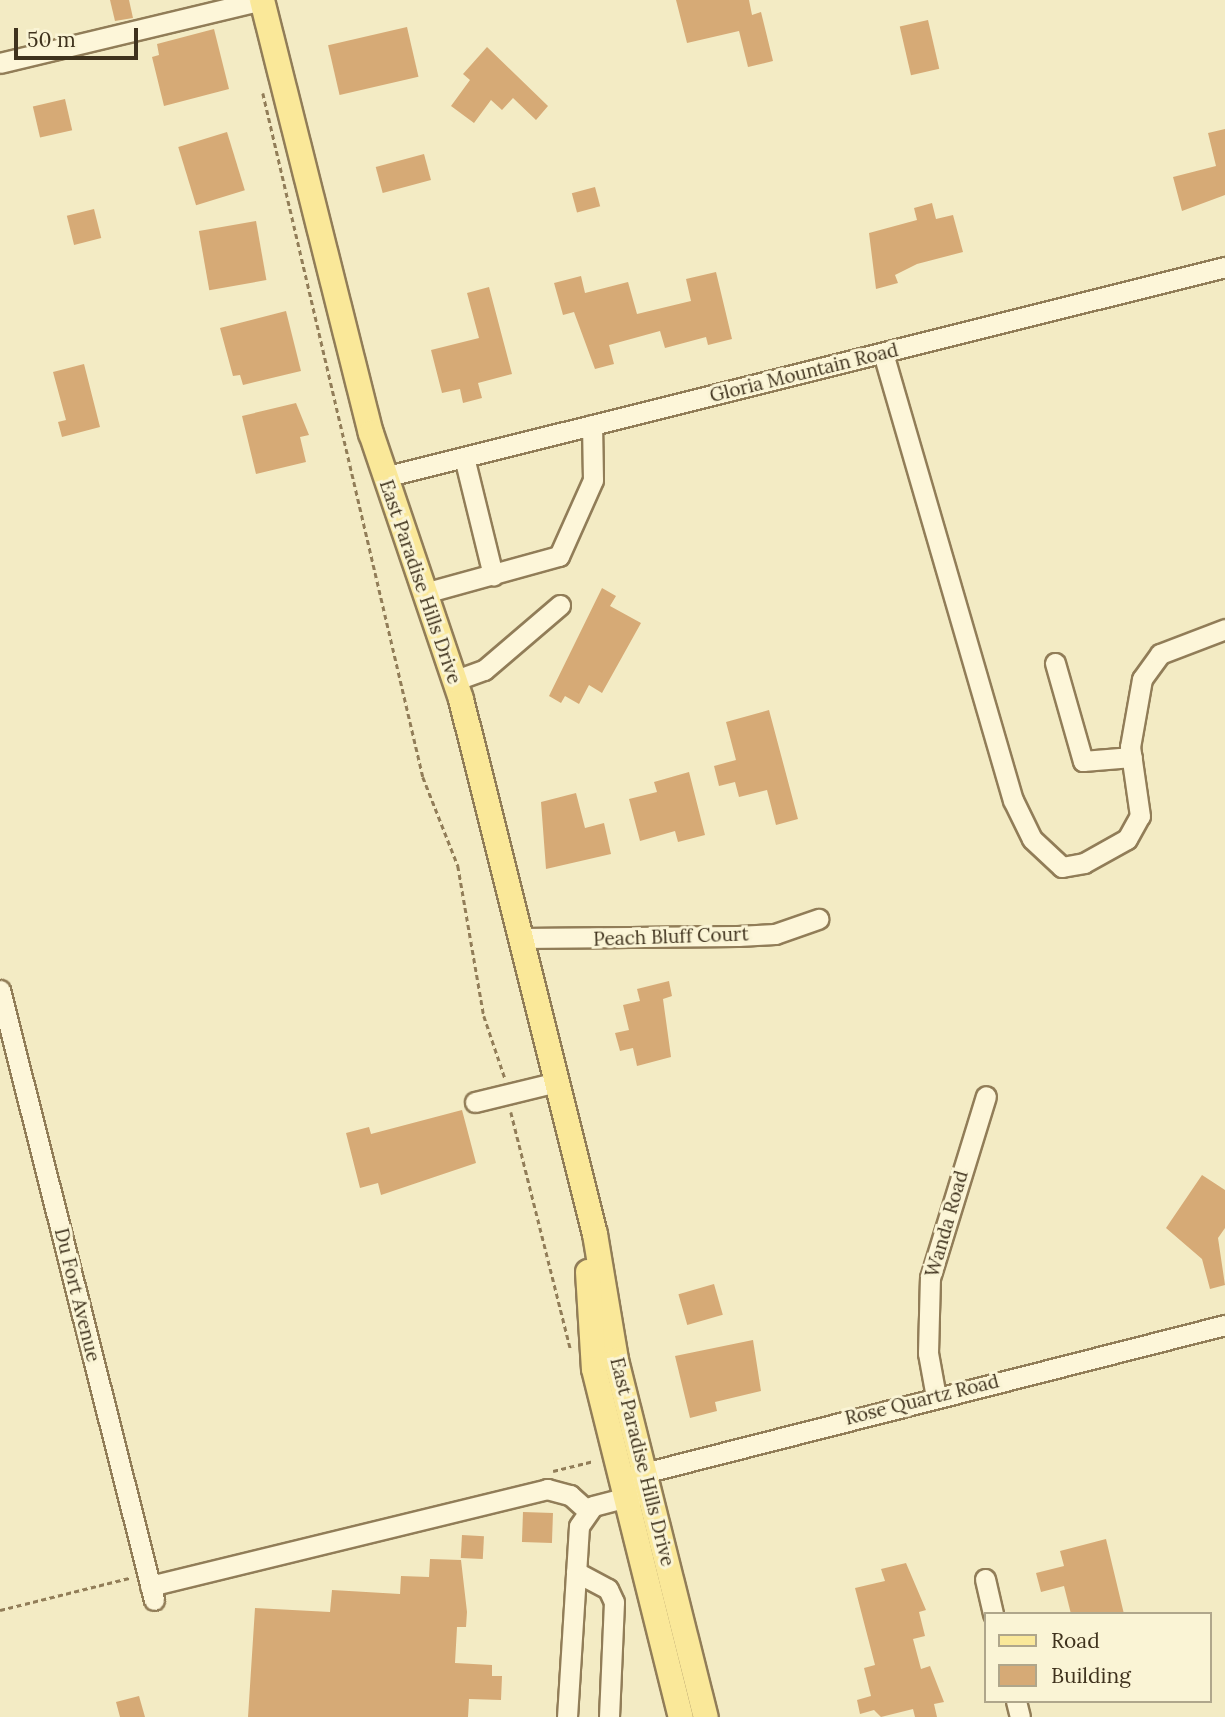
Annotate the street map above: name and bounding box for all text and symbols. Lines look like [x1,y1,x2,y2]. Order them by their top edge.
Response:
scale bar [18,14,142,58]
text: 50 m [27,26,76,53]
street label: Gloria Mountain Road [707,339,901,407]
street label: East Paradise Hills Drive [374,477,466,687]
street label: Peach Bluff Court [593,923,749,951]
street label: Wanda Road [921,1168,973,1280]
street label: Du Fort Avenue [49,1226,105,1364]
street label: East Paradise Hills Drive [605,1355,679,1569]
street label: Rose Quartz Road [843,1370,1001,1430]
legend [984,1612,1211,1703]
text: Road [1051,1627,1100,1654]
text: Building [1051,1662,1131,1689]

